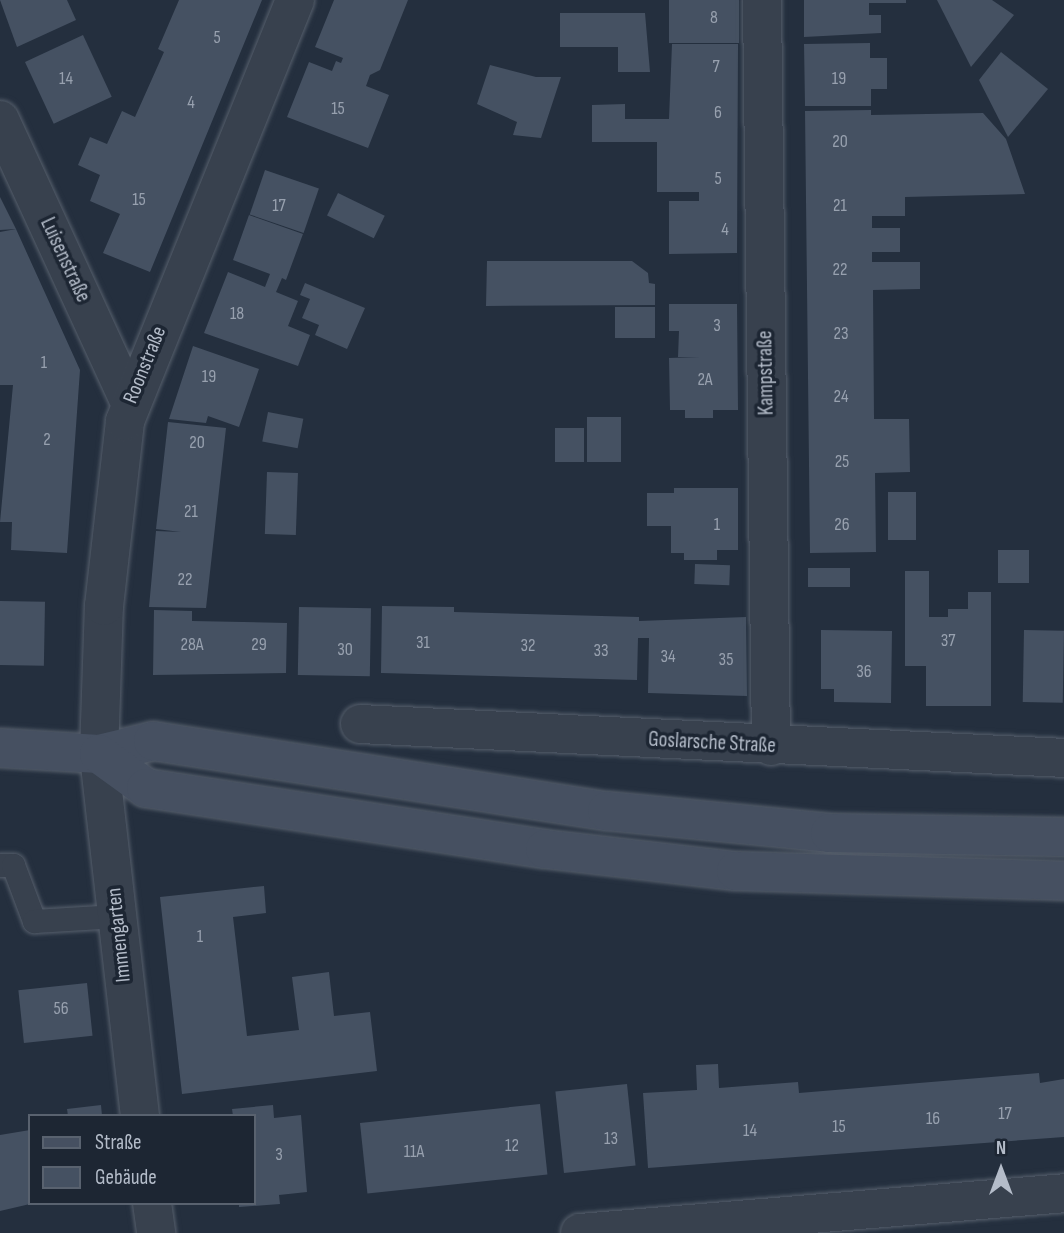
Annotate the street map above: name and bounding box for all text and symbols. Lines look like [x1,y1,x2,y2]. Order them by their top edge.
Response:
house number: 8 [710,7,718,29]
house number: 5 [213,27,221,49]
house number: 7 [712,56,720,78]
house number: 14 [59,68,73,90]
house number: 19 [832,68,846,90]
house number: 4 [187,92,195,114]
house number: 15 [331,98,345,120]
house number: 6 [714,102,722,124]
house number: 20 [832,131,848,153]
house number: 5 [714,168,722,190]
house number: 15 [132,189,146,211]
house number: 17 [272,195,286,217]
house number: 21 [833,195,847,217]
street label: Luisenstraße [34,214,96,306]
house number: 4 [721,219,729,241]
house number: 22 [833,259,847,281]
house number: 18 [230,303,244,325]
house number: 3 [713,315,721,337]
street label: Roonstraße [118,323,172,407]
house number: 23 [834,323,848,345]
street label: Kampstraße [753,330,779,416]
house number: 1 [41,352,47,374]
house number: 19 [202,366,216,388]
house number: 2A [697,369,713,391]
house number: 24 [834,386,848,408]
house number: 2 [43,429,51,451]
house number: 20 [189,432,205,454]
house number: 25 [835,451,849,473]
house number: 21 [184,501,198,523]
house number: 1 [714,514,720,536]
house number: 26 [834,514,850,536]
house number: 22 [178,569,192,591]
house number: 37 [941,630,955,652]
house number: 31 [416,632,430,654]
house number: 28A [180,634,204,656]
house number: 29 [251,634,267,656]
house number: 32 [521,635,535,657]
house number: 30 [337,639,353,661]
house number: 33 [593,640,609,662]
house number: 34 [660,646,676,668]
house number: 35 [719,649,733,671]
house number: 36 [856,661,872,683]
street label: Goslarsche Straße [648,727,776,759]
street label: Immengarten [102,887,136,983]
house number: 1 [197,926,203,948]
house number: 56 [53,998,69,1020]
house number: 17 [998,1103,1012,1125]
house number: 16 [926,1108,940,1130]
legend [28,1114,256,1205]
house number: 15 [832,1116,846,1138]
house number: 14 [743,1120,757,1142]
house number: 13 [604,1128,618,1150]
text: Straße [95,1130,141,1155]
house number: 12 [505,1135,519,1157]
north arrow [966,1135,1036,1205]
text: N [996,1137,1006,1160]
house number: 11A [404,1141,424,1163]
house number: 3 [275,1144,283,1166]
text: Gebäude [95,1165,157,1190]

